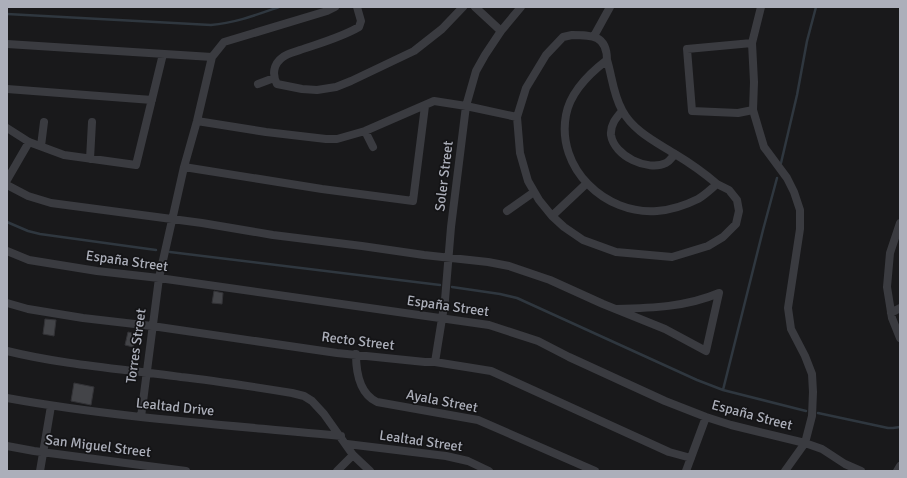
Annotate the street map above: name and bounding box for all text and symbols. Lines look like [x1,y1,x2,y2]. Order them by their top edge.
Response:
street label: Soler Street [431,140,457,212]
street label: España Street [85,247,169,275]
street label: España Street [406,292,490,320]
street label: Torres Street [122,307,150,385]
street label: Recto Street [321,328,396,354]
street label: Ayala Street [405,386,479,416]
street label: Lealtad Drive [135,394,215,420]
street label: España Street [710,396,794,434]
street label: Lealtad Street [378,427,464,455]
street label: San Miguel Street [44,431,152,461]

